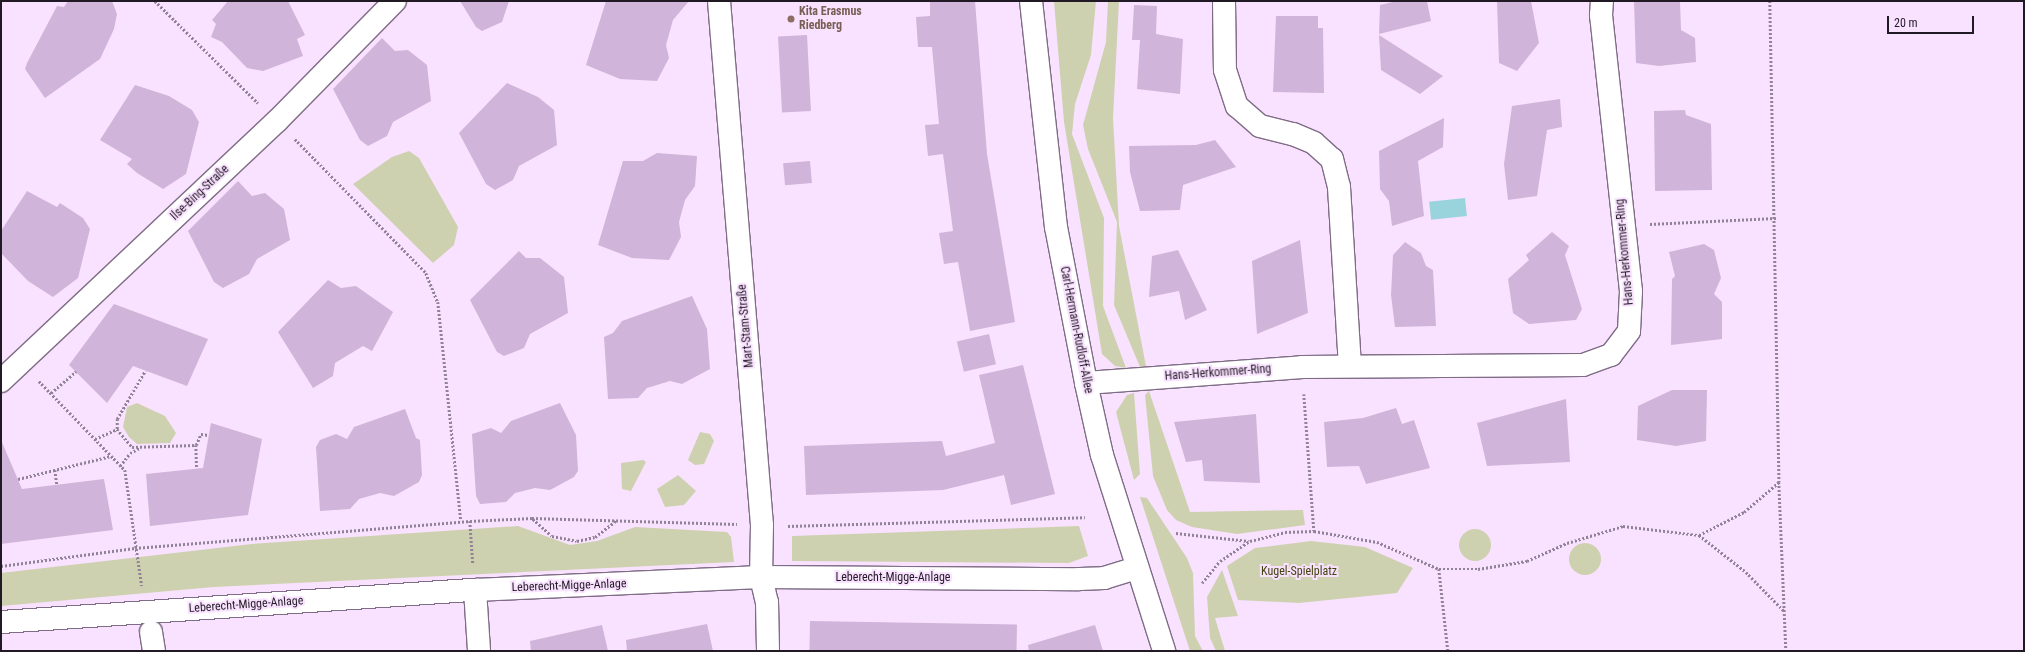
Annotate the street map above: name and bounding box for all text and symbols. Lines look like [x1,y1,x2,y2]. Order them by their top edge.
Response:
place label: Kita Erasmus Riedberg [799,5,862,33]
scale bar [1889,8,1976,34]
marker: Kita Erasmus Riedberg [786,14,796,24]
text: 20 m [1894,16,1918,30]
street label: Ilse-Bing-Straße [168,162,232,224]
street label: Hans-Herkommer-Ring [1613,198,1637,306]
street label: Carl-Hermann-Rudloff-Allee [1057,265,1095,395]
street label: Mart-Stam-Straße [735,284,757,368]
street label: Hans-Herkommer-Ring [1164,362,1272,384]
park label: Kugel-Spielplatz [1261,565,1337,579]
street label: Leberecht-Migge-Anlage [836,571,950,585]
street label: Leberecht-Migge-Anlage [511,577,627,595]
street label: Leberecht-Migge-Anlage [188,594,304,616]

